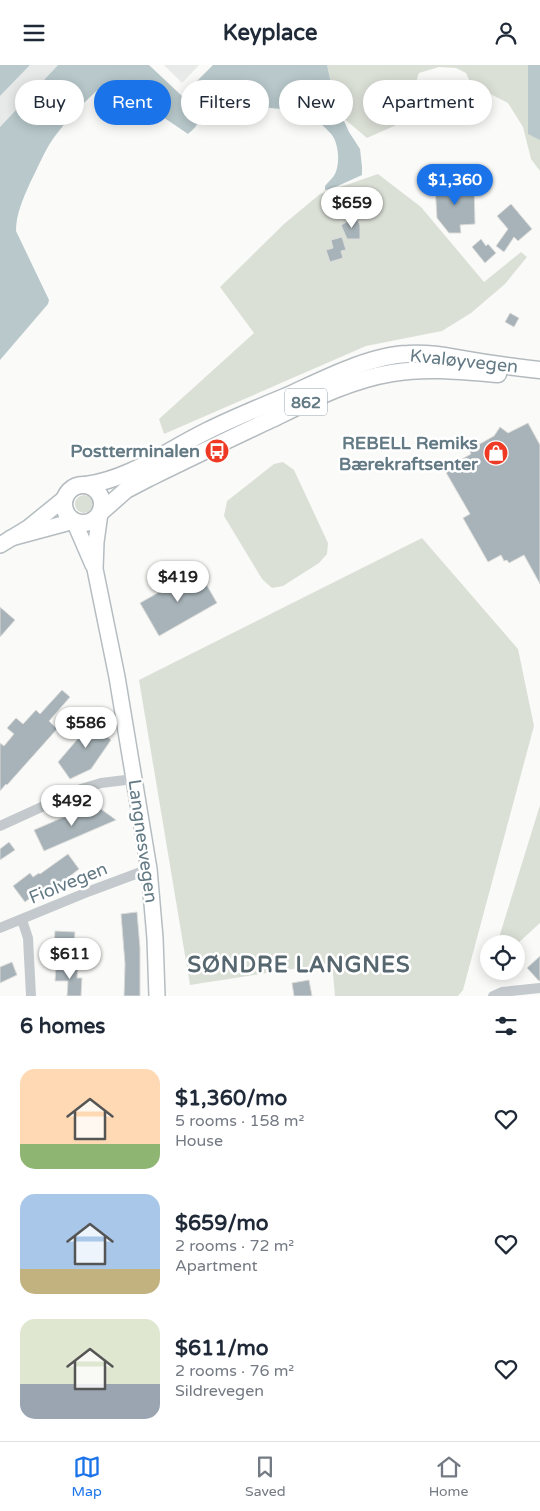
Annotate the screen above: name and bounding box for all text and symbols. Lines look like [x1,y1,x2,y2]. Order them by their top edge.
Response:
icon: menu [20,19,48,47]
icon: person [492,19,520,47]
text: Keyplace [223,20,317,46]
chip: Buy [15,80,84,125]
chip: Rent [94,80,171,125]
chip: Filters [181,80,269,125]
chip: New [279,80,353,125]
chip: Apartment [363,80,492,125]
pin: $1,360 [414,163,496,206]
text: $1,360 [428,170,482,190]
pin: $659 [322,186,382,229]
text: $659 [332,193,372,213]
street label: Kvaløyvegen [409,344,519,378]
road number: 862 [285,389,327,416]
place label: REBELL Remiks Bærekraftsenter [339,432,479,475]
bus stop icon: Postterminalen [204,438,230,464]
place label: Postterminalen [70,440,200,462]
shop icon: REBELL Remiks Bærekraftsenter [483,440,509,466]
pin: $419 [148,561,208,603]
text: $419 [158,567,198,587]
pin: $586 [56,707,116,749]
text: $586 [66,713,106,733]
street label: Langnesvegen [123,778,163,904]
pin: $492 [42,785,102,827]
text: $492 [52,791,92,811]
street label: Fiolvegen [26,857,110,909]
map controls [480,935,525,980]
button: locate [480,935,525,980]
pin: $611 [40,937,100,980]
text: $611 [50,944,90,964]
district label: SØNDRE LANGNES [187,952,411,978]
icon: filters [492,1012,520,1040]
text: 6 homes [20,1014,105,1039]
text: $1,360/mo [175,1086,287,1111]
icon: home [60,1089,120,1149]
icon: heart [492,1105,520,1133]
text: 5 rooms · 158 m² [175,1111,304,1131]
text: House [175,1131,223,1151]
text: $659/mo [175,1211,269,1236]
icon: home [60,1214,120,1274]
icon: heart [492,1230,520,1258]
text: 2 rooms · 72 m² [175,1236,294,1256]
text: Apartment [175,1256,258,1276]
text: $611/mo [175,1336,269,1361]
icon: home [60,1339,120,1399]
icon: heart [492,1355,520,1383]
text: 2 rooms · 76 m² [175,1361,294,1381]
text: Sildrevegen [175,1381,264,1401]
tab: Map [72,1453,102,1500]
tab: Saved [245,1453,285,1500]
tab: Home [429,1453,468,1500]

